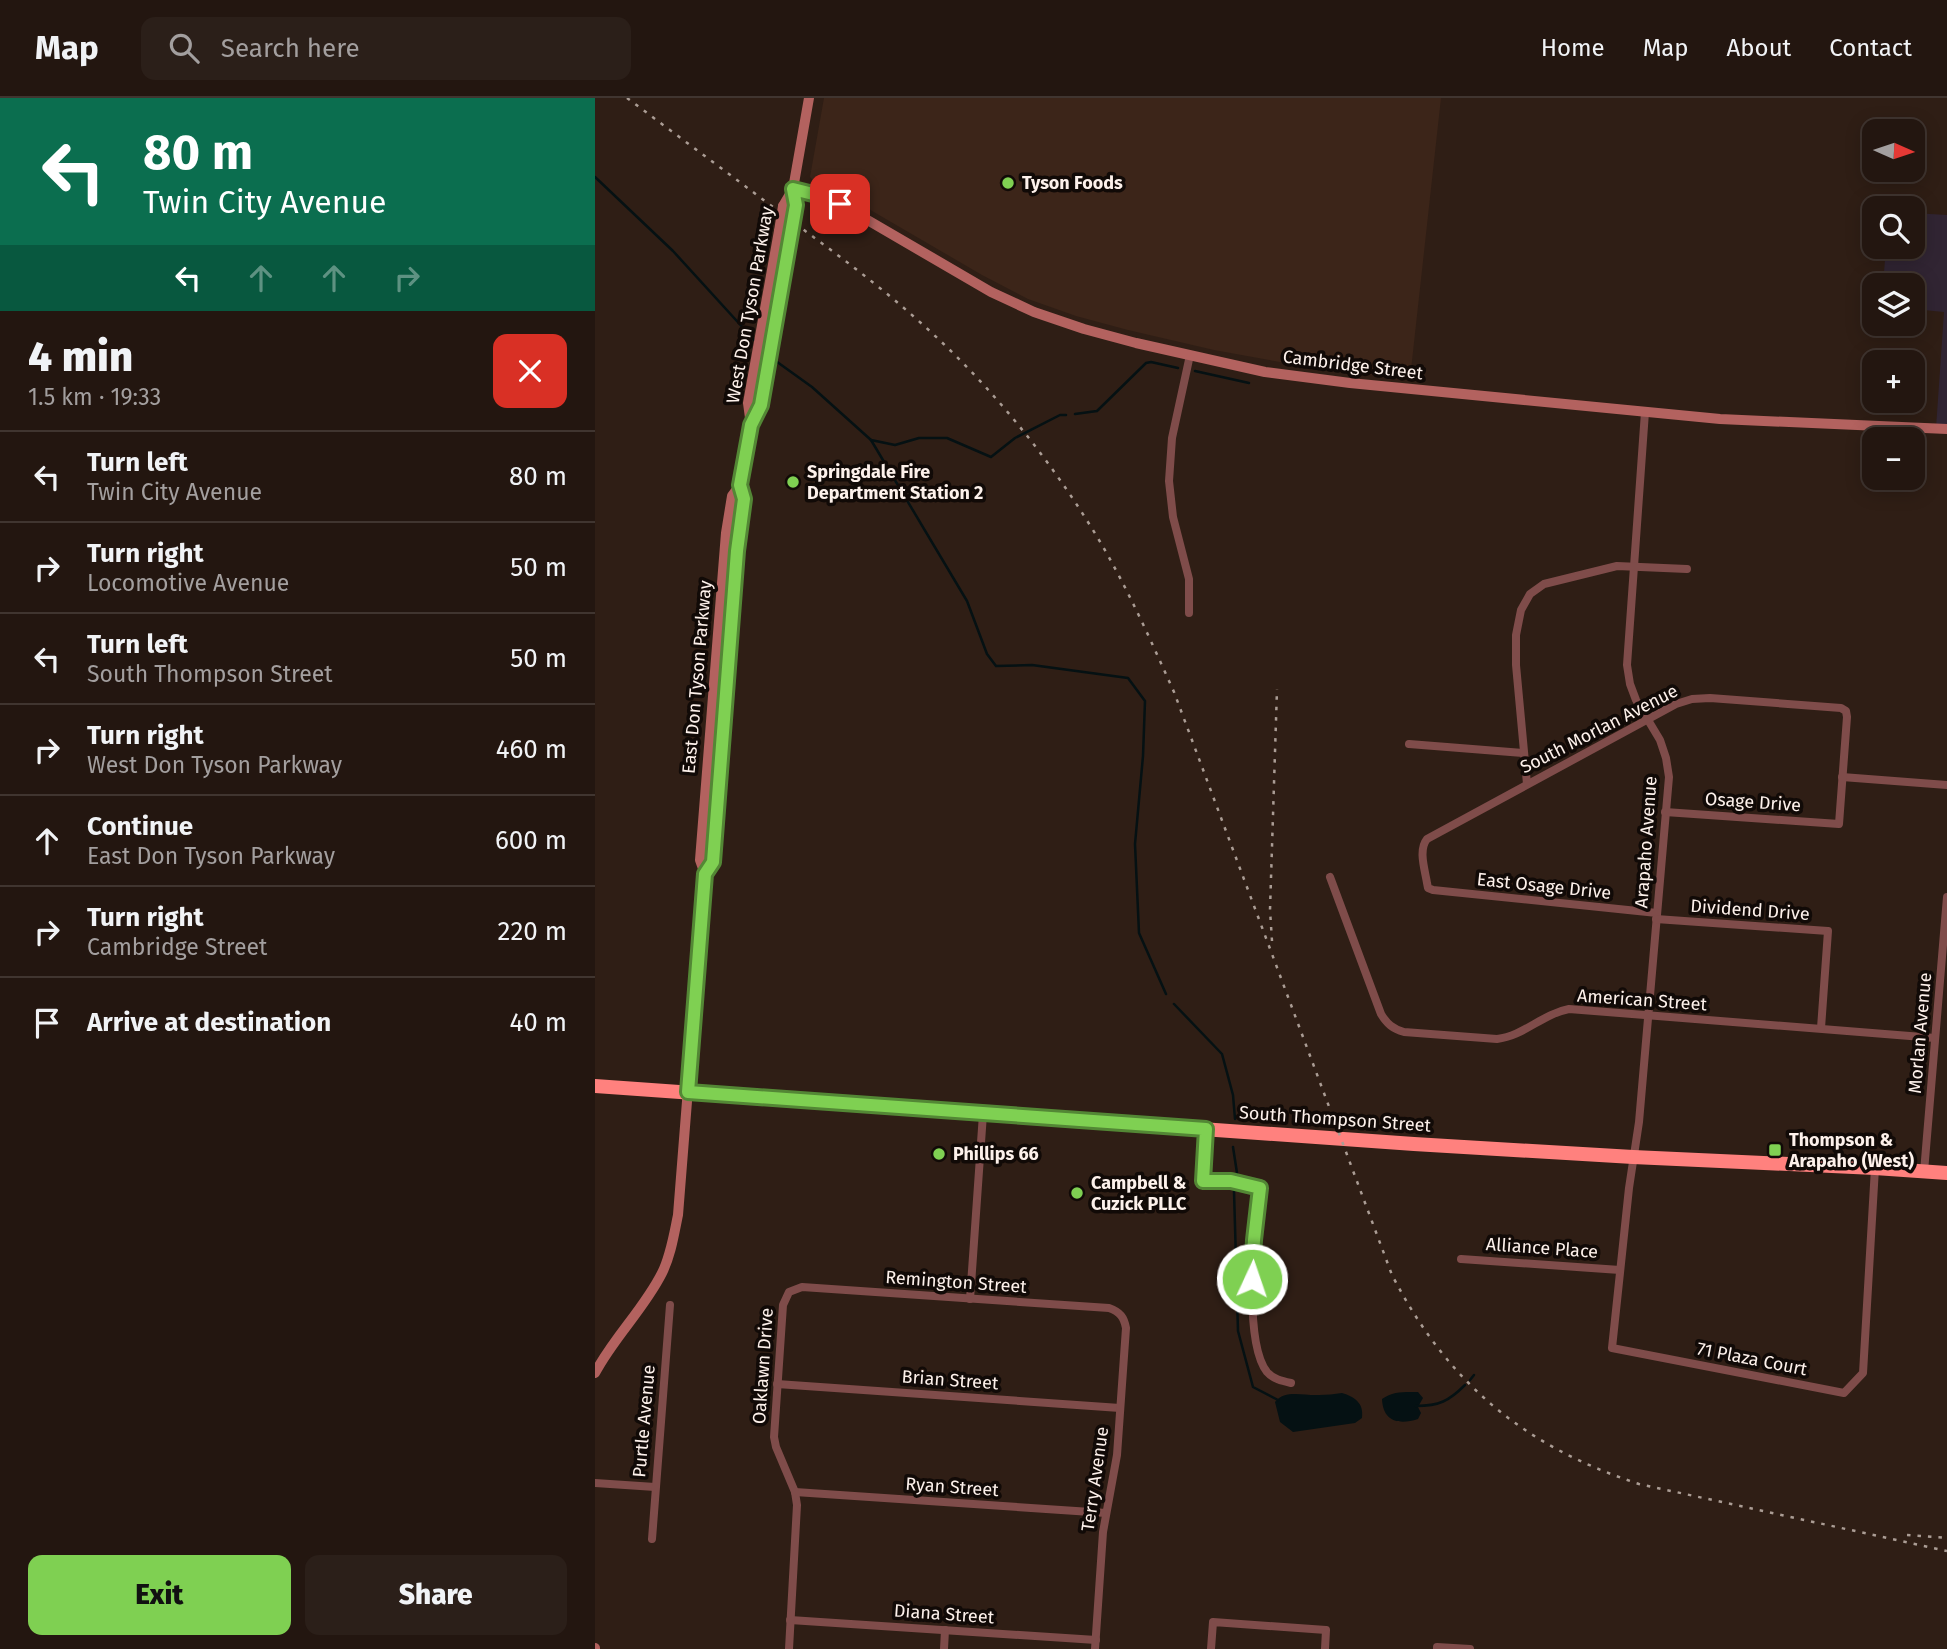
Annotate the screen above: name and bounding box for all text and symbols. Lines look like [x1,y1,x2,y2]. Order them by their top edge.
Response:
search box [141,17,631,80]
text: Map [35,28,99,68]
icon: search [165,29,203,67]
text: Search here [221,33,360,64]
text: Home [1541,34,1605,62]
text: Map [1643,34,1689,62]
text: About [1727,34,1791,62]
text: Contact [1829,34,1912,62]
north arrow [1862,119,1925,182]
map controls [1862,119,1925,490]
text: 80 m [143,123,253,182]
icon: left [28,126,119,217]
place label: Tyson Foods [1022,172,1123,194]
pin [810,174,870,234]
marker: Tyson Foods [1000,175,1016,191]
text: Twin City Avenue [143,183,387,221]
icon: arrive [821,185,859,223]
button: search [1862,196,1925,259]
street label: West Don Tyson Parkway [722,205,778,405]
icon: left [169,259,207,297]
icon: ahead [242,259,280,297]
icon: ahead [315,259,353,297]
icon: right [388,259,426,297]
button: layers [1862,273,1925,336]
text: 4 min [28,332,133,382]
button: close [493,334,567,408]
street label: Cambridge Street [1282,345,1425,385]
button: + [1862,350,1925,413]
text: 1.5 km · 19:33 [28,383,161,411]
button: − [1862,427,1925,490]
text: Turn left [87,447,188,478]
icon: left [28,458,66,496]
text: 80 m [509,461,567,492]
place label: Springdale Fire Department Station 2 [807,461,983,504]
marker: Springdale Fire Department Station 2 [785,474,801,490]
text: Twin City Avenue [87,478,262,506]
text: Turn right [87,538,204,569]
icon: right [28,549,66,587]
text: 50 m [510,552,567,583]
text: Locomotive Avenue [87,569,289,597]
street label: East Don Tyson Parkway [678,579,716,775]
text: Turn left [87,629,188,660]
icon: left [28,640,66,678]
text: 50 m [510,643,567,674]
text: South Thompson Street [87,660,333,688]
street label: South Morlan Avenue [1516,680,1682,778]
text: Turn right [87,720,204,751]
icon: right [28,731,66,769]
text: 460 m [496,734,567,765]
text: West Don Tyson Parkway [87,751,342,779]
street label: Arapaho Avenue [1630,775,1662,909]
street label: Osage Drive [1704,788,1802,816]
text: Continue [87,811,193,842]
icon: ahead [28,822,66,860]
text: 600 m [495,825,567,856]
text: East Don Tyson Parkway [87,842,335,870]
street label: East Osage Drive [1476,868,1612,904]
street label: Dividend Drive [1690,895,1810,925]
text: Turn right [87,902,204,933]
icon: right [28,913,66,951]
text: 220 m [498,916,567,947]
text: Cambridge Street [87,933,267,961]
street label: Morlan Avenue [1904,972,1936,1094]
street label: American Street [1576,984,1708,1016]
icon: arrive [28,1004,66,1042]
text: Arrive at destination [87,1007,331,1038]
text: 40 m [509,1007,567,1038]
street label: South Thompson Street [1238,1101,1432,1137]
place label: Thompson & Arapaho (West) [1788,1129,1914,1172]
marker: Thompson & Arapaho (West) [1767,1142,1783,1158]
place label: Phillips 66 [953,1143,1039,1165]
marker: Phillips 66 [931,1146,947,1162]
place label: Campbell & Cuzick PLLC [1091,1172,1187,1215]
marker: Campbell & Cuzick PLLC [1069,1185,1085,1201]
street label: Alliance Place [1485,1233,1599,1263]
position arrow [1215,1242,1289,1316]
street label: Remington Street [885,1266,1028,1298]
street label: Oaklawn Drive [748,1307,778,1425]
street label: 71 Plaza Court [1695,1338,1809,1381]
street label: Purtle Avenue [628,1364,660,1478]
street label: Brian Street [901,1366,1000,1394]
street label: Terry Avenue [1077,1425,1113,1533]
street label: Ryan Street [905,1473,1000,1501]
button: Exit [28,1555,291,1635]
button: Share [305,1555,567,1635]
street label: Diana Street [893,1600,995,1629]

